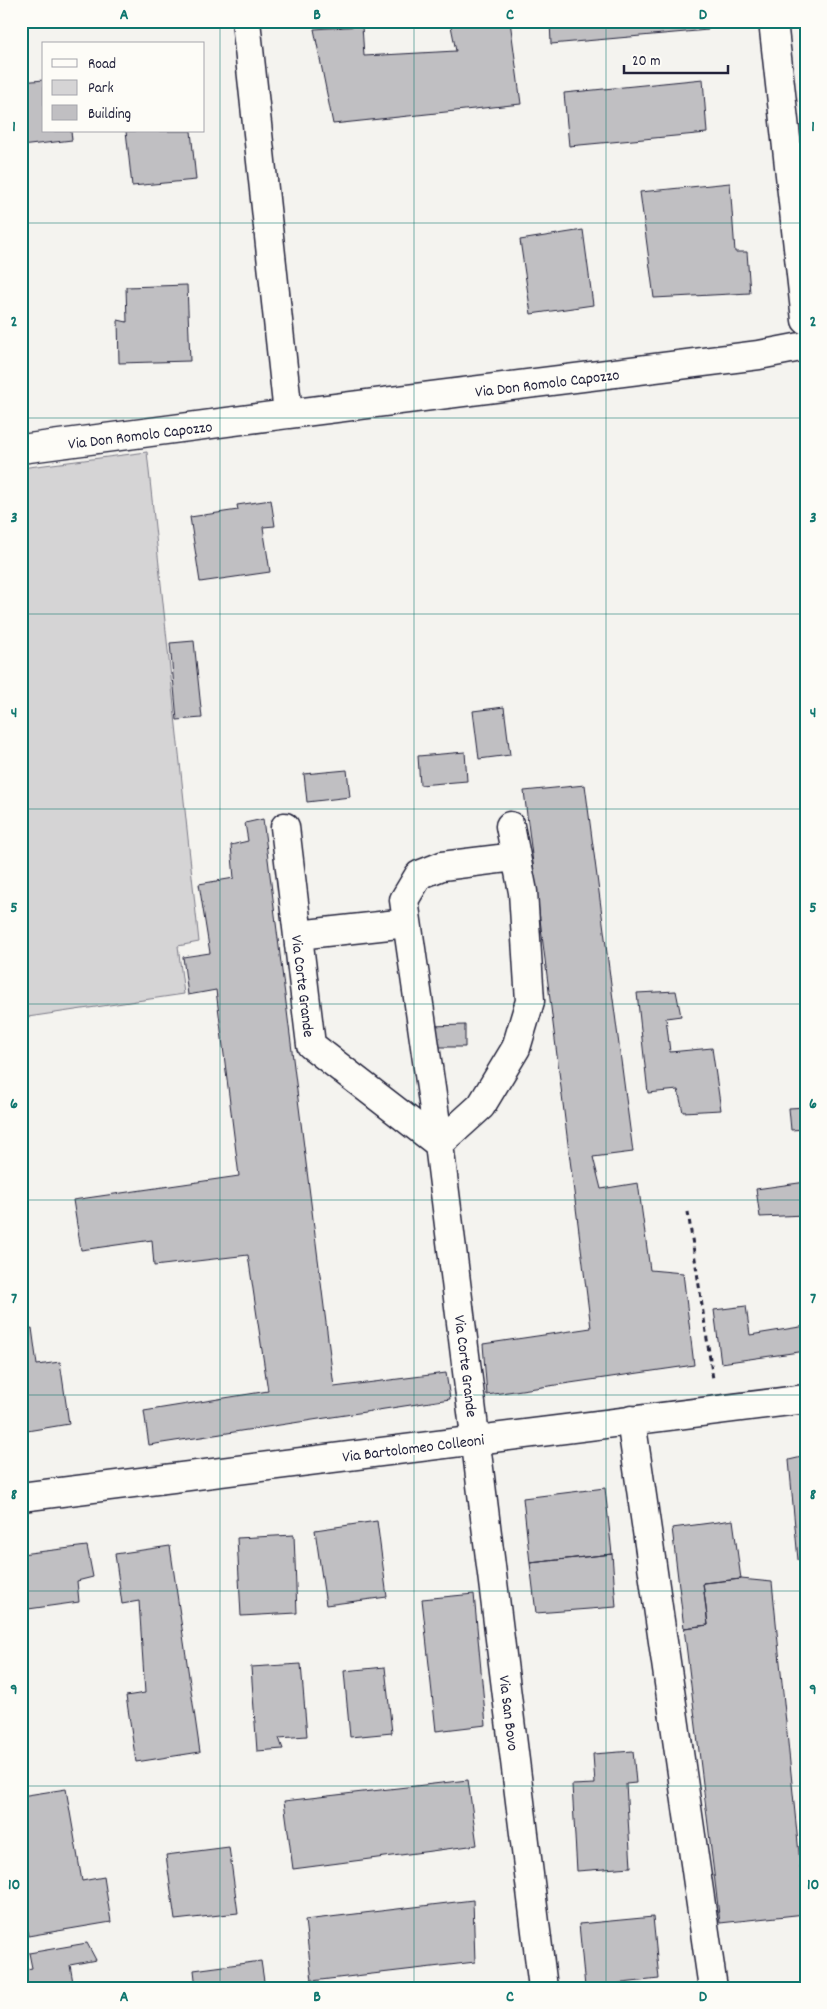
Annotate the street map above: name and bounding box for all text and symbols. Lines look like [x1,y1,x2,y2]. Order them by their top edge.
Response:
text: A [120,4,129,27]
text: B [313,4,321,27]
text: C [506,4,514,27]
text: D [699,4,708,27]
legend [42,42,205,132]
scale bar [624,42,728,74]
text: 20 m [632,51,660,73]
text: Road [88,54,116,76]
text: Park [88,78,114,100]
text: Building [88,104,131,126]
text: 1 [12,116,16,139]
text: 1 [811,116,815,139]
text: 2 [11,311,18,334]
text: 2 [810,311,817,334]
street label: Via Don Romolo Capozzo [474,364,621,405]
street label: Via Don Romolo Capozzo [67,416,214,457]
text: 3 [10,507,18,530]
text: 3 [809,507,817,530]
text: 4 [11,702,17,725]
text: 4 [810,702,816,725]
text: 5 [10,897,18,920]
text: 5 [809,897,817,920]
street label: Via Corte Grande [284,934,319,1039]
text: 6 [10,1093,18,1116]
text: 6 [809,1093,817,1116]
text: 7 [11,1288,17,1311]
text: 7 [810,1288,816,1311]
street label: Via Corte Grande [447,1314,482,1419]
street label: Via Bartolomeo Colleoni [341,1429,486,1470]
text: 8 [11,1484,18,1507]
text: 8 [810,1484,817,1507]
street label: Via San Bovo [491,1674,524,1752]
text: 9 [10,1679,18,1702]
text: 9 [809,1679,817,1702]
text: 10 [8,1874,20,1897]
text: 10 [807,1874,819,1897]
text: A [120,1986,129,2009]
text: B [313,1986,321,2009]
text: C [506,1986,514,2009]
text: D [699,1986,708,2009]

